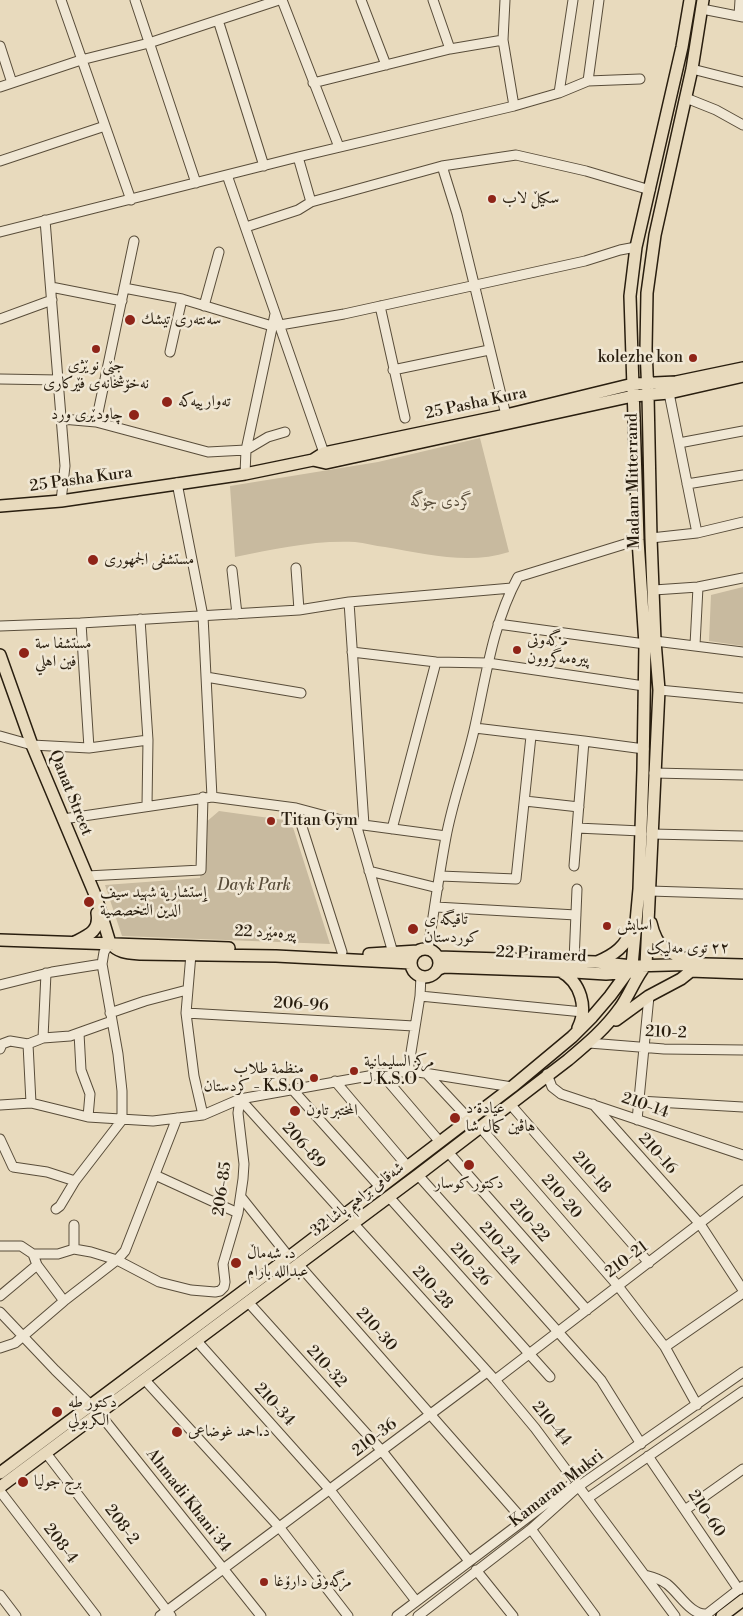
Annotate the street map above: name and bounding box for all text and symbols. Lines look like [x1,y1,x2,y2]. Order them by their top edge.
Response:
place label: سكیڵ لاب [502,189,559,209]
marker: سكیڵ لاب [486,193,498,205]
place label: سە‌نتە‌ری تیشك [141,310,221,330]
marker: سە‌نتە‌ری تیشك [123,313,137,327]
marker: جێی نوێژی نە‌خۆشخانە‌ی فێركاری [90,343,102,355]
place label: kolezhe kon [598,348,683,368]
marker: kolezhe kon [687,352,699,364]
place label: جێی نوێژی نە‌خۆشخانە‌ی فێركاری [43,356,149,394]
street label: 25 Pasha Kura [423,384,529,424]
place label: تەوارییەکە [178,392,230,412]
marker: تەوارییەکە [160,395,174,409]
place label: چاودێری ورد [51,405,123,425]
marker: چاودێری ورد [127,408,141,422]
street label: Madam Mitterrand [623,413,645,549]
street label: 25 Pasha Kura [28,463,134,497]
park label: گردی جۆگە [410,492,474,512]
place label: مستشفى الجمهورى [104,550,194,570]
marker: مستشفى الجمهورى [86,553,100,567]
place label: مزگەوتی پیرەمەگروون [527,631,589,669]
place label: مستشفا سة فين اهلي [35,634,91,672]
marker: مزگەوتی پیرەمەگروون [511,644,523,656]
marker: مستشفا سة فين اهلي [17,646,31,660]
street label: Qanat Street [44,747,96,839]
place label: Titan Gym [281,811,358,831]
marker: Titan Gym [265,815,277,827]
park label: Dayk Park [217,876,291,896]
place label: ٳستشارية شهيد سیف الدين التخصصية [100,883,207,921]
marker: ٳستشارية شهيد سیف الدين التخصصية [82,895,96,909]
place label: تاقيگه ى كوردستان [424,910,479,948]
place label: اسايش [617,916,652,936]
marker: اسايش [601,920,613,932]
street label: 22 پیرەمێرد [234,922,296,944]
marker: تاقيگه ى كوردستان [406,922,420,936]
street label: ٢٢ توی مەلیک [646,939,730,959]
street label: 22 Piramerd [495,943,587,967]
street label: 206-96 [273,994,329,1016]
street label: 210-2 [645,1023,687,1043]
place label: مرکز السلیمانیة لــ K.S.O [364,1052,434,1090]
place label: منظمة طلاب كردستان - K.S.O [204,1059,304,1097]
marker: مرکز السلیمانیة لــ K.S.O [348,1065,360,1077]
marker: منظمة طلاب كردستان - K.S.O [308,1072,320,1084]
street label: 210-14 [619,1089,671,1123]
place label: عيادة د هاڤین کمال شا [466,1099,535,1137]
place label: المختبر تاون [306,1101,358,1121]
marker: المختبر تاون [288,1104,302,1118]
marker: عيادة د هاڤین کمال شا [448,1111,462,1125]
street label: 206-89 [277,1119,329,1173]
street label: 210-16 [634,1130,680,1178]
street label: 210-18 [568,1148,614,1198]
marker: دكتور كوسار [462,1158,476,1172]
street label: شەقامی براهیم پاشا 32 [308,1159,408,1241]
street label: 206-85 [210,1161,236,1217]
street label: 210-20 [537,1171,585,1223]
place label: دكتور كوسار [435,1174,503,1194]
street label: 210-22 [505,1196,553,1246]
street label: 210-24 [475,1218,523,1270]
street label: 210-21 [602,1238,652,1282]
street label: 210-26 [446,1239,494,1291]
place label: د. شەماڵ عبداللە بارام [247,1244,308,1282]
marker: د. شەماڵ عبداللە بارام [229,1256,243,1270]
street label: 210-28 [408,1262,456,1314]
street label: 210-30 [351,1304,401,1356]
street label: 210-32 [302,1342,350,1392]
street label: 210-34 [250,1380,298,1430]
place label: دكتور طه الكربولي [68,1393,117,1431]
street label: 210-44 [527,1398,575,1450]
marker: دكتور طه الكربولي [50,1405,64,1419]
street label: 210-36 [349,1415,401,1461]
place label: د.احمد غوضاعی [188,1422,270,1442]
marker: د.احمد غوضاعی [170,1425,184,1439]
street label: Ahmadi Khani 34 [142,1445,234,1557]
street label: Kamaran Mukri [506,1446,608,1532]
place label: برج جوليا [34,1472,82,1492]
marker: برج جوليا [16,1475,30,1489]
street label: 210-60 [683,1487,729,1541]
street label: 208-2 [100,1501,142,1549]
street label: 208-4 [39,1520,81,1568]
place label: مزگەوتی دارۆغا [274,1572,352,1592]
marker: مزگەوتی دارۆغا [258,1576,270,1588]

